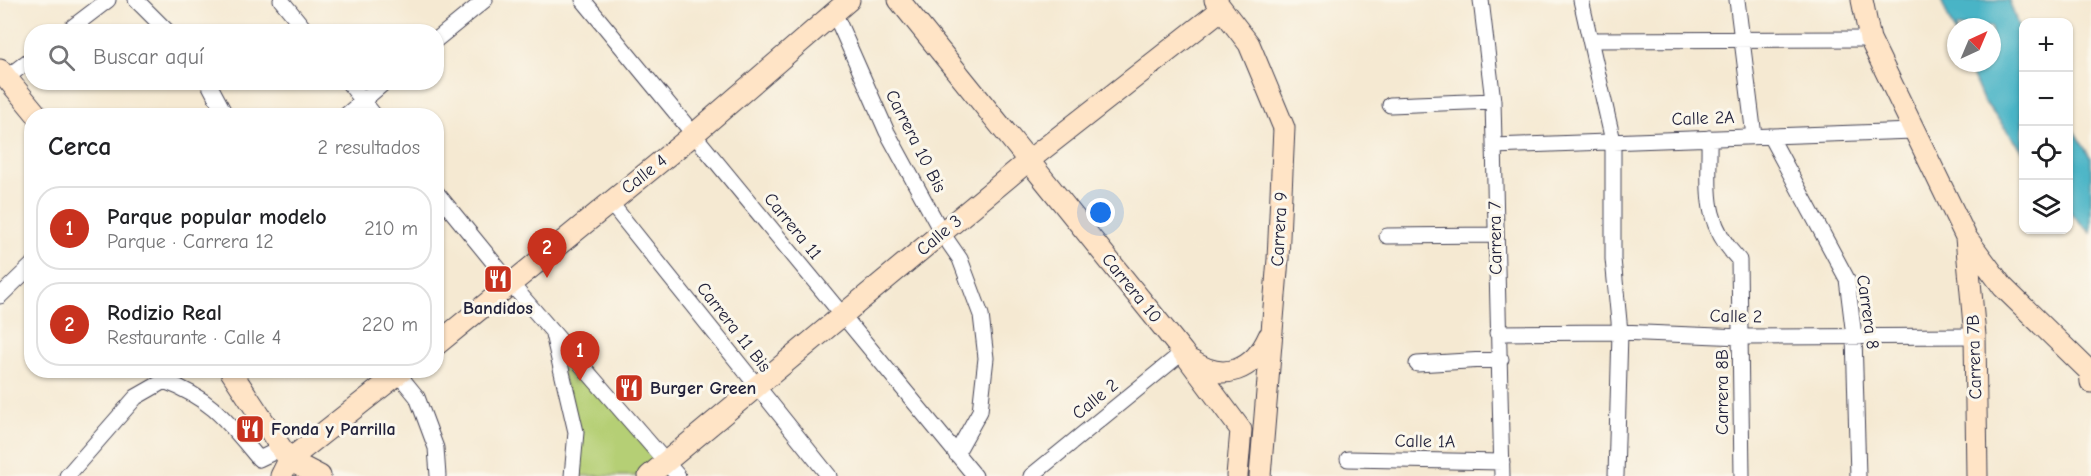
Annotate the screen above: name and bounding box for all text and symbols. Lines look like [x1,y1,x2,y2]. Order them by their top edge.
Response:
north arrow [1947,18,2001,72]
map controls [2019,18,2073,234]
button: + [2019,18,2073,72]
search box [24,24,444,90]
icon: search [45,41,78,74]
text: Buscar aquí [93,44,204,70]
button: − [2019,72,2073,126]
street label: Carrera 10 Bis [881,86,950,196]
street label: Calle 2A [1671,107,1735,130]
button: locate [2019,126,2073,180]
text: Cerca [48,132,112,162]
text: 2 resultados [318,136,420,159]
street label: Calle 4 [617,150,671,199]
button: layers [2019,180,2073,234]
street label: Carrera 11 [759,189,826,264]
street label: Carrera 9 [1267,191,1292,267]
your location [1086,198,1115,227]
street label: Carrera 7 [1484,200,1507,275]
text: Parque popular modelo [107,204,327,230]
street label: Calle 3 [913,211,966,260]
text: 1 [66,217,73,240]
text: 210 m [364,217,418,240]
pin: 2 [528,228,566,278]
text: Parque · Carrera 12 [107,230,274,253]
street label: Carrera 10 [1097,249,1166,327]
restaurant icon: Bandidos [482,263,514,295]
street label: Carrera 8 [1852,274,1883,351]
street label: Carrera 11 Bis [692,278,775,376]
place label: Bandidos [463,298,533,319]
text: Rodizio Real [107,300,222,326]
street label: Calle 2 [1709,306,1763,327]
text: 2 [65,313,74,336]
text: 220 m [362,313,418,336]
street label: Carrera 7B [1963,314,1986,400]
text: Restaurante · Calle 4 [107,326,281,349]
pin: 1 [560,332,600,381]
street label: Carrera 8B [1712,349,1733,435]
restaurant icon: Burger Green [613,372,645,404]
street label: Calle 2 [1068,375,1122,424]
place label: Burger Green [650,378,756,399]
restaurant icon: Fonda y Parrilla [234,413,266,445]
place label: Fonda y Parrilla [271,419,396,440]
street label: Calle 1A [1394,430,1456,453]

